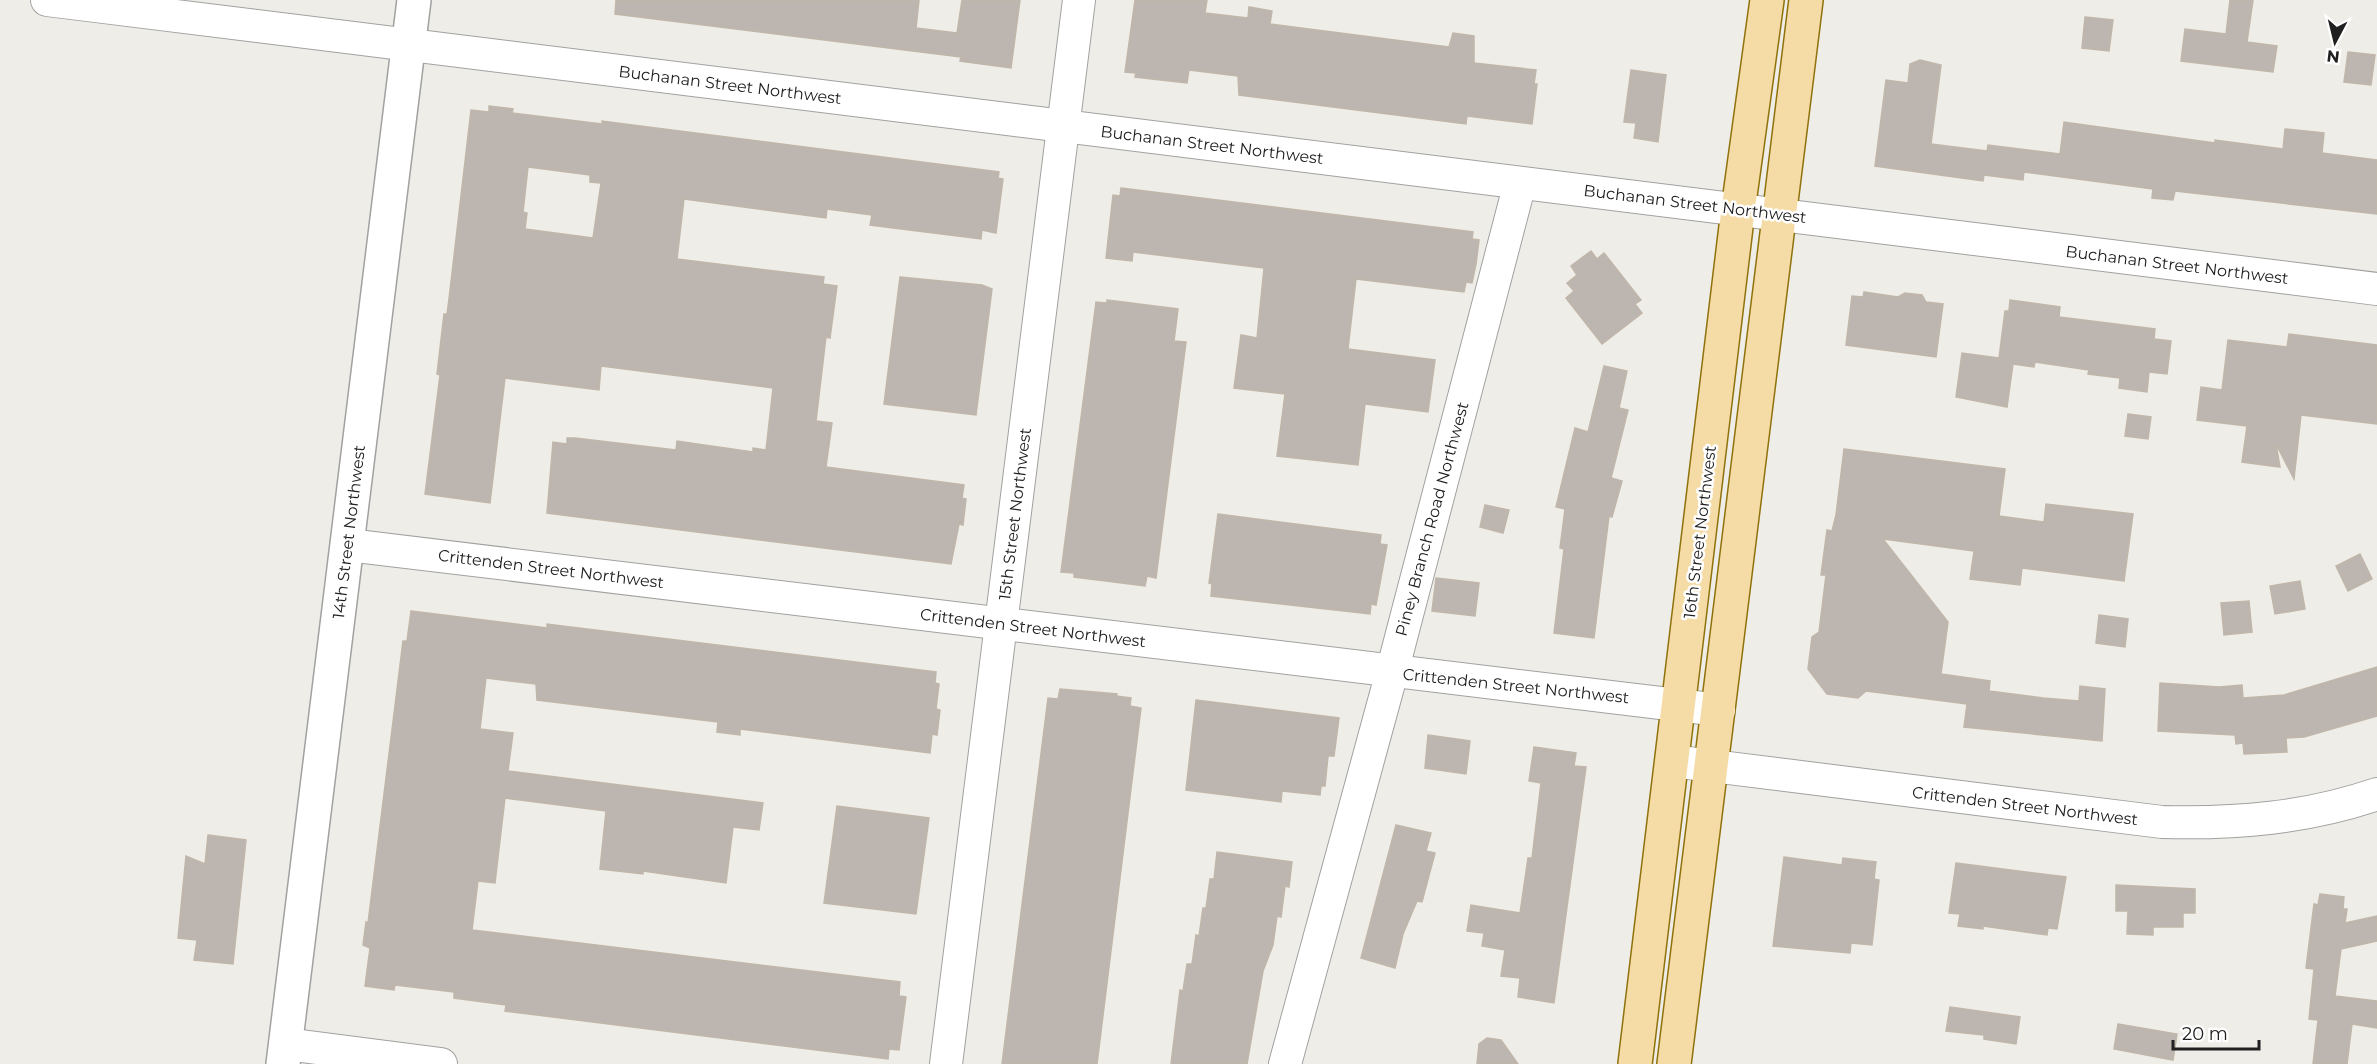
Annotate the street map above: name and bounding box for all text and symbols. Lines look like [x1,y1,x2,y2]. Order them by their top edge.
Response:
north arrow [2305,12,2365,72]
text: N [2326,46,2341,67]
street label: Buchanan Street Northwest [617,62,843,108]
street label: Buchanan Street Northwest [1099,122,1325,168]
street label: Buchanan Street Northwest [1582,181,1808,227]
street label: Buchanan Street Northwest [2064,242,2290,288]
street label: Piney Branch Road Northwest [1392,399,1473,638]
street label: 15th Street Northwest [995,426,1035,601]
street label: 14th Street Northwest [329,443,369,620]
street label: 16th Street Northwest [1680,444,1720,620]
street label: Crittenden Street Northwest [437,546,666,592]
street label: Crittenden Street Northwest [919,605,1148,651]
street label: Crittenden Street Northwest [1402,665,1631,707]
street label: Crittenden Street Northwest [1911,783,2140,829]
scale bar [2173,1013,2258,1051]
text: 20 m [2182,1023,2228,1045]

